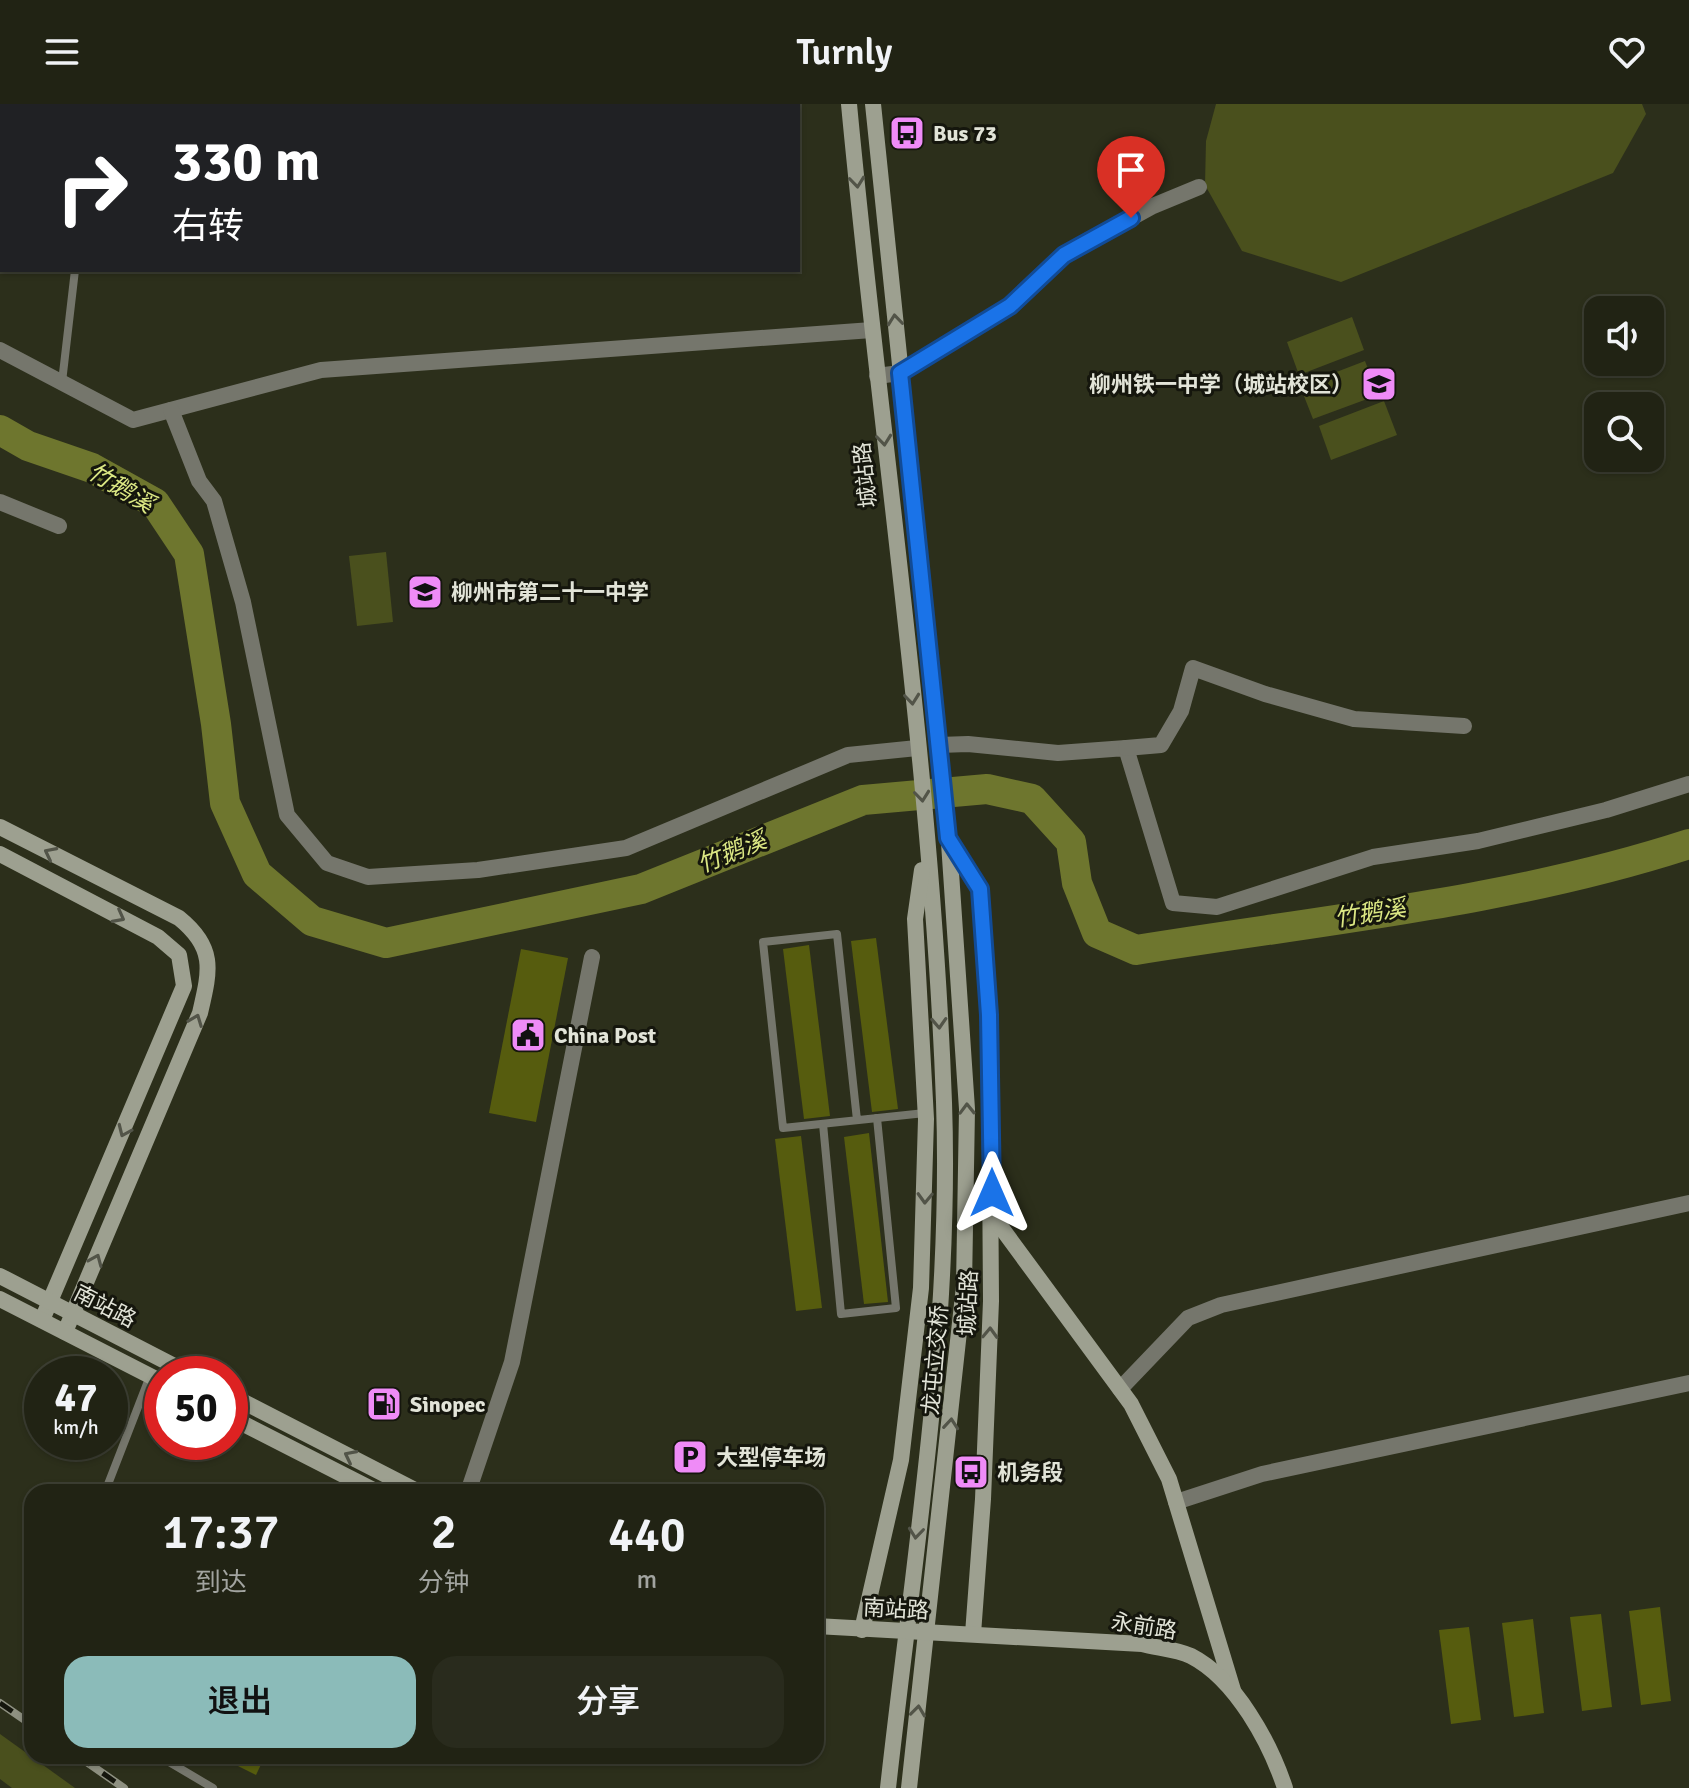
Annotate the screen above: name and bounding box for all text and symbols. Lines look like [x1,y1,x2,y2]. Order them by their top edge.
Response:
icon: menu [40,30,84,74]
text: Turnly [796,30,893,75]
icon: heart [1605,30,1649,74]
bus stop icon: Bus 73 [888,114,926,152]
place label: Bus 73 [933,120,997,147]
text: 330 m [172,127,320,196]
icon: right [40,136,144,240]
pin [1097,136,1165,218]
icon: arrive [1109,148,1153,192]
one-way arrow [848,176,865,189]
text: 右转 [172,204,244,249]
map controls [1584,296,1664,472]
button: sound [1584,296,1664,376]
one-way arrow [887,313,904,326]
school or university icon: 柳州铁一中学（城站校区） [1360,365,1398,403]
place label: 柳州铁一中学（城站校区） [1089,371,1353,398]
button: search [1584,392,1664,472]
one-way arrow [875,434,892,447]
street label: 城站路 [848,441,882,509]
water label: 竹鹅溪 [82,457,162,521]
school or university icon: 柳州市第二十一中学 [406,573,444,611]
place label: 柳州市第二十一中学 [451,579,649,606]
one-way arrow [903,693,920,706]
one-way arrow [913,790,930,803]
water label: 竹鹅溪 [693,823,774,879]
one-way arrow [44,847,59,862]
water label: 竹鹅溪 [1332,892,1411,933]
one-way arrow [110,907,125,922]
one-way arrow [186,1014,203,1028]
public building icon: China Post [509,1016,547,1054]
one-way arrow [931,1017,948,1030]
place label: China Post [554,1022,656,1049]
one-way arrow [958,1102,975,1115]
one-way arrow [117,1123,133,1137]
position arrow [950,1151,1034,1235]
one-way arrow [917,1192,934,1205]
one-way arrow [86,1254,103,1268]
street label: 城站路 [953,1270,983,1336]
street label: 南站路 [69,1279,141,1333]
street label: 龙屯立交桥 [917,1304,953,1416]
one-way arrow [981,1326,998,1339]
speed limit sign: 50 [144,1356,248,1460]
text: 47 [54,1373,98,1423]
fuel station icon: Sinopec [365,1385,403,1423]
place label: Sinopec [410,1391,486,1418]
text: km/h [53,1415,99,1440]
one-way arrow [942,1417,959,1430]
parking icon: 大型停车场 [671,1438,709,1476]
place label: 大型停车场 [716,1444,826,1471]
one-way arrow [343,1451,358,1466]
bus stop icon: 机务段 [952,1453,990,1491]
place label: 机务段 [997,1459,1063,1486]
text: 17:37 [162,1503,279,1562]
text: 2 [431,1503,457,1562]
text: 440 [608,1506,686,1565]
one-way arrow [908,1527,925,1540]
text: m [637,1564,657,1596]
text: 到达 [195,1567,247,1599]
text: 分钟 [418,1567,470,1599]
street label: 南站路 [862,1594,930,1624]
street label: 永前路 [1109,1608,1179,1644]
button: 退出 [64,1656,416,1748]
button: 分享 [432,1656,784,1748]
one-way arrow [910,1704,927,1717]

